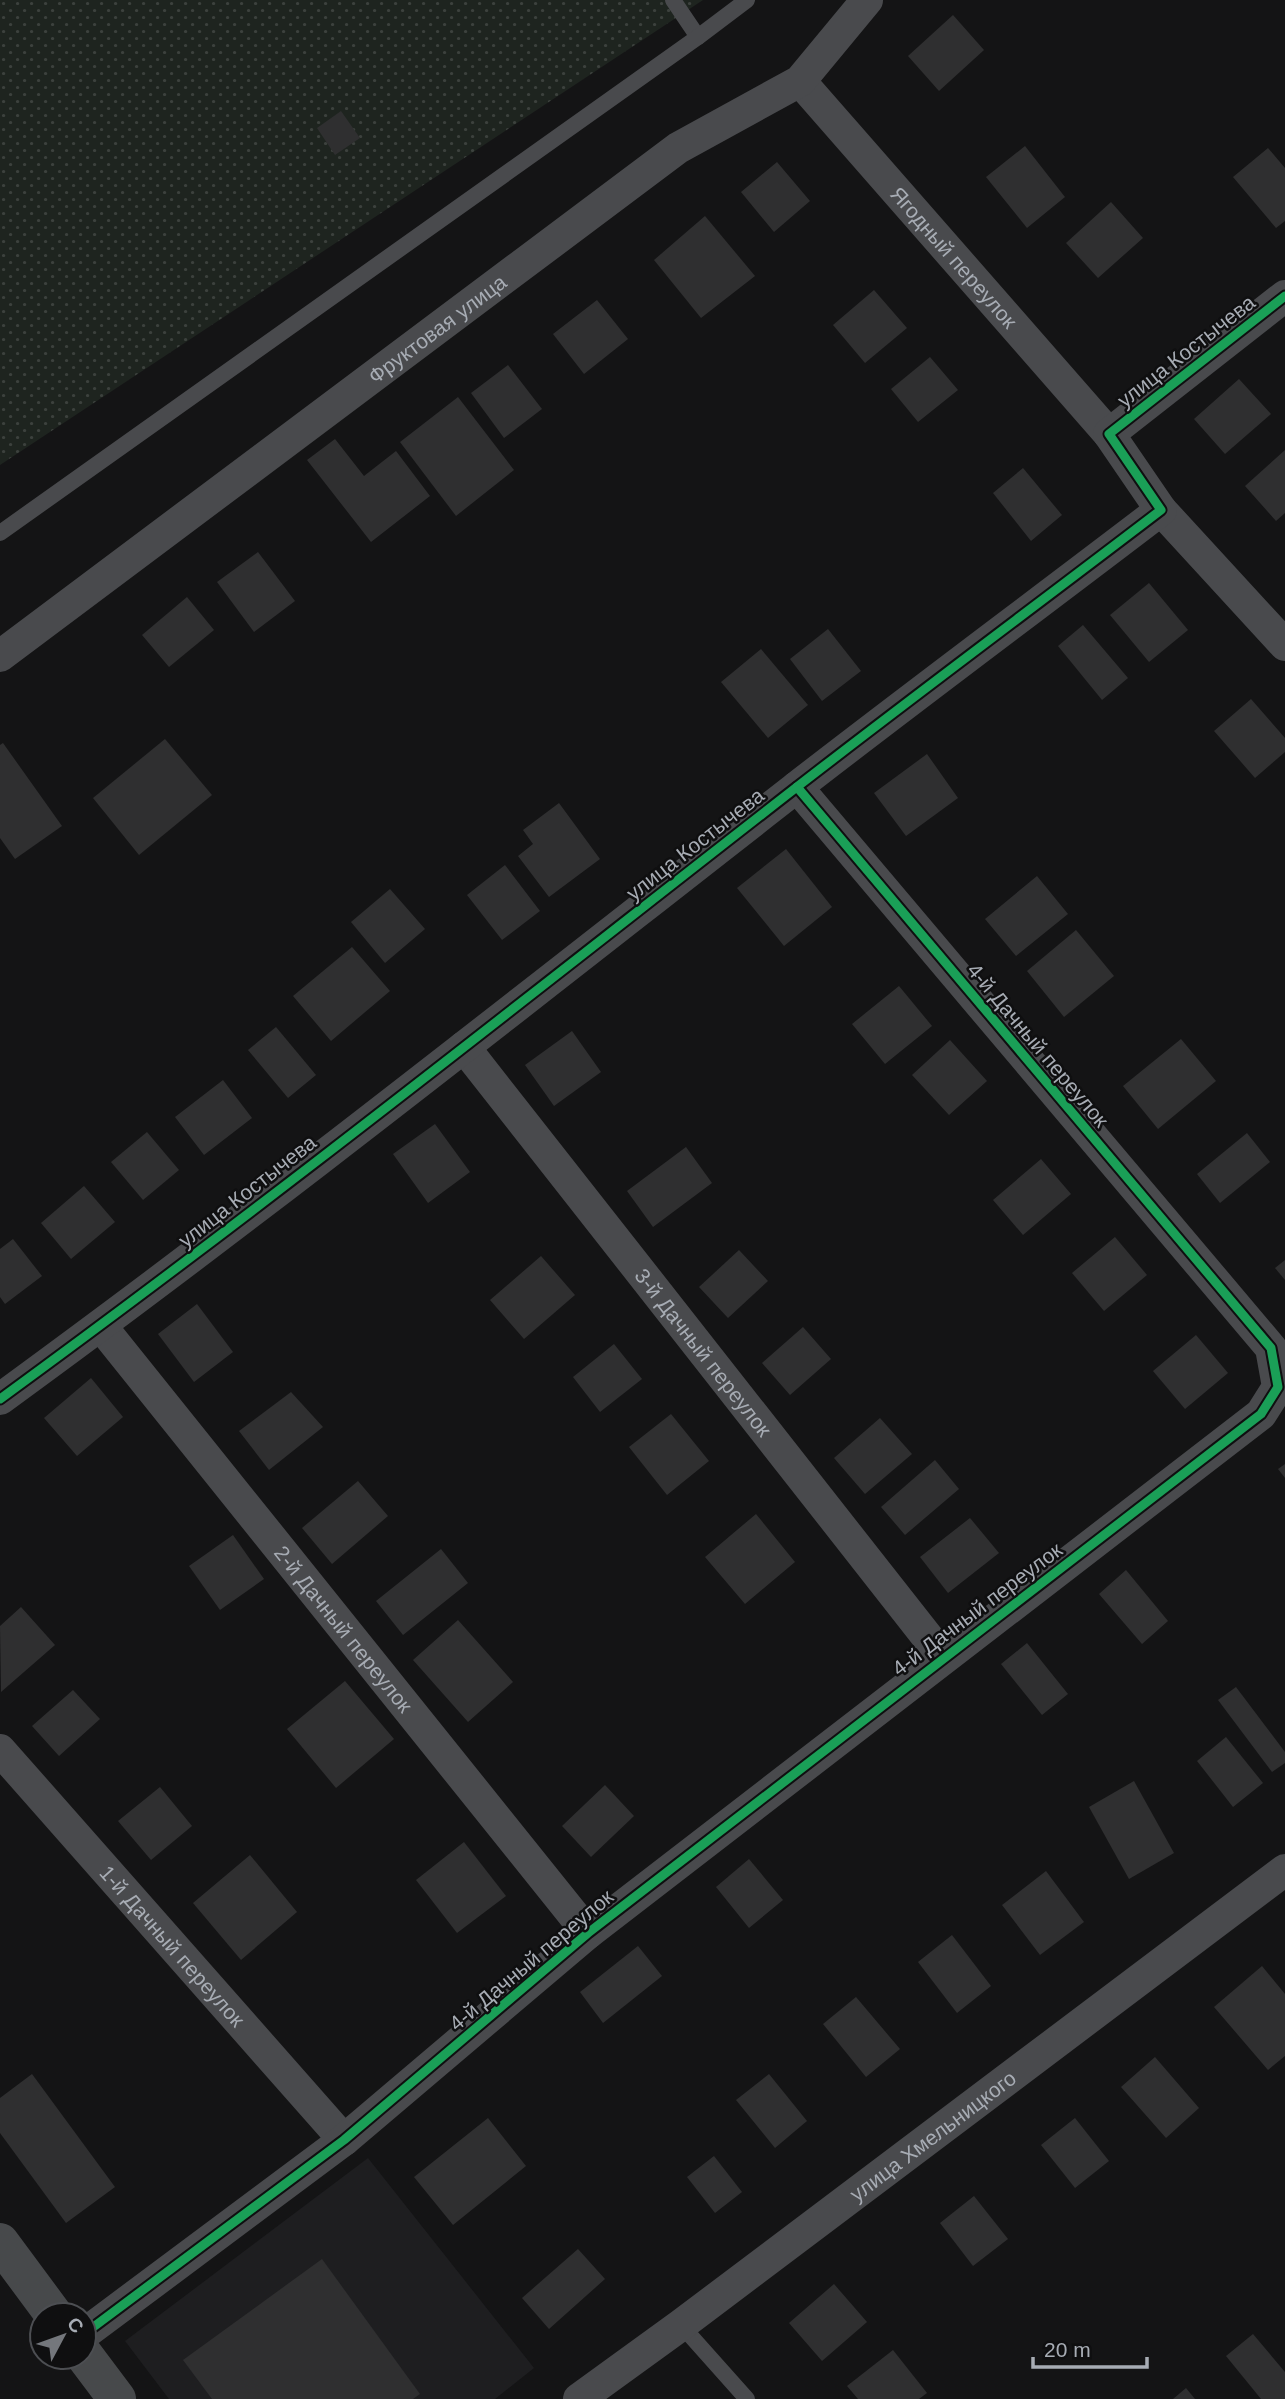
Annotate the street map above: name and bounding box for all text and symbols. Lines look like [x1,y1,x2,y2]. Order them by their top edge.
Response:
street label: Ягодный переулок [886,182,1023,333]
street label: Фруктовая улица [364,269,511,388]
street label: улица Костычева [1113,290,1259,412]
street label: улица Костычева [622,783,768,905]
street label: 4-й Дачный переулок [963,959,1114,1132]
street label: улица Костычева [174,1130,320,1252]
street label: 3-й Дачный переулок [631,1264,777,1441]
street label: 4-й Дачный переулок [888,1537,1067,1680]
street label: 2-й Дачный переулок [270,1541,418,1717]
street label: 1-й Дачный переулок [96,1861,250,2031]
street label: 4-й Дачный переулок [445,1884,618,2035]
street label: улица Хмельницкого [845,2066,1020,2205]
north arrow [28,2301,98,2371]
text: С [63,2313,88,2337]
scale bar [1033,2326,1147,2370]
text: 20 m [1044,2338,1091,2361]

